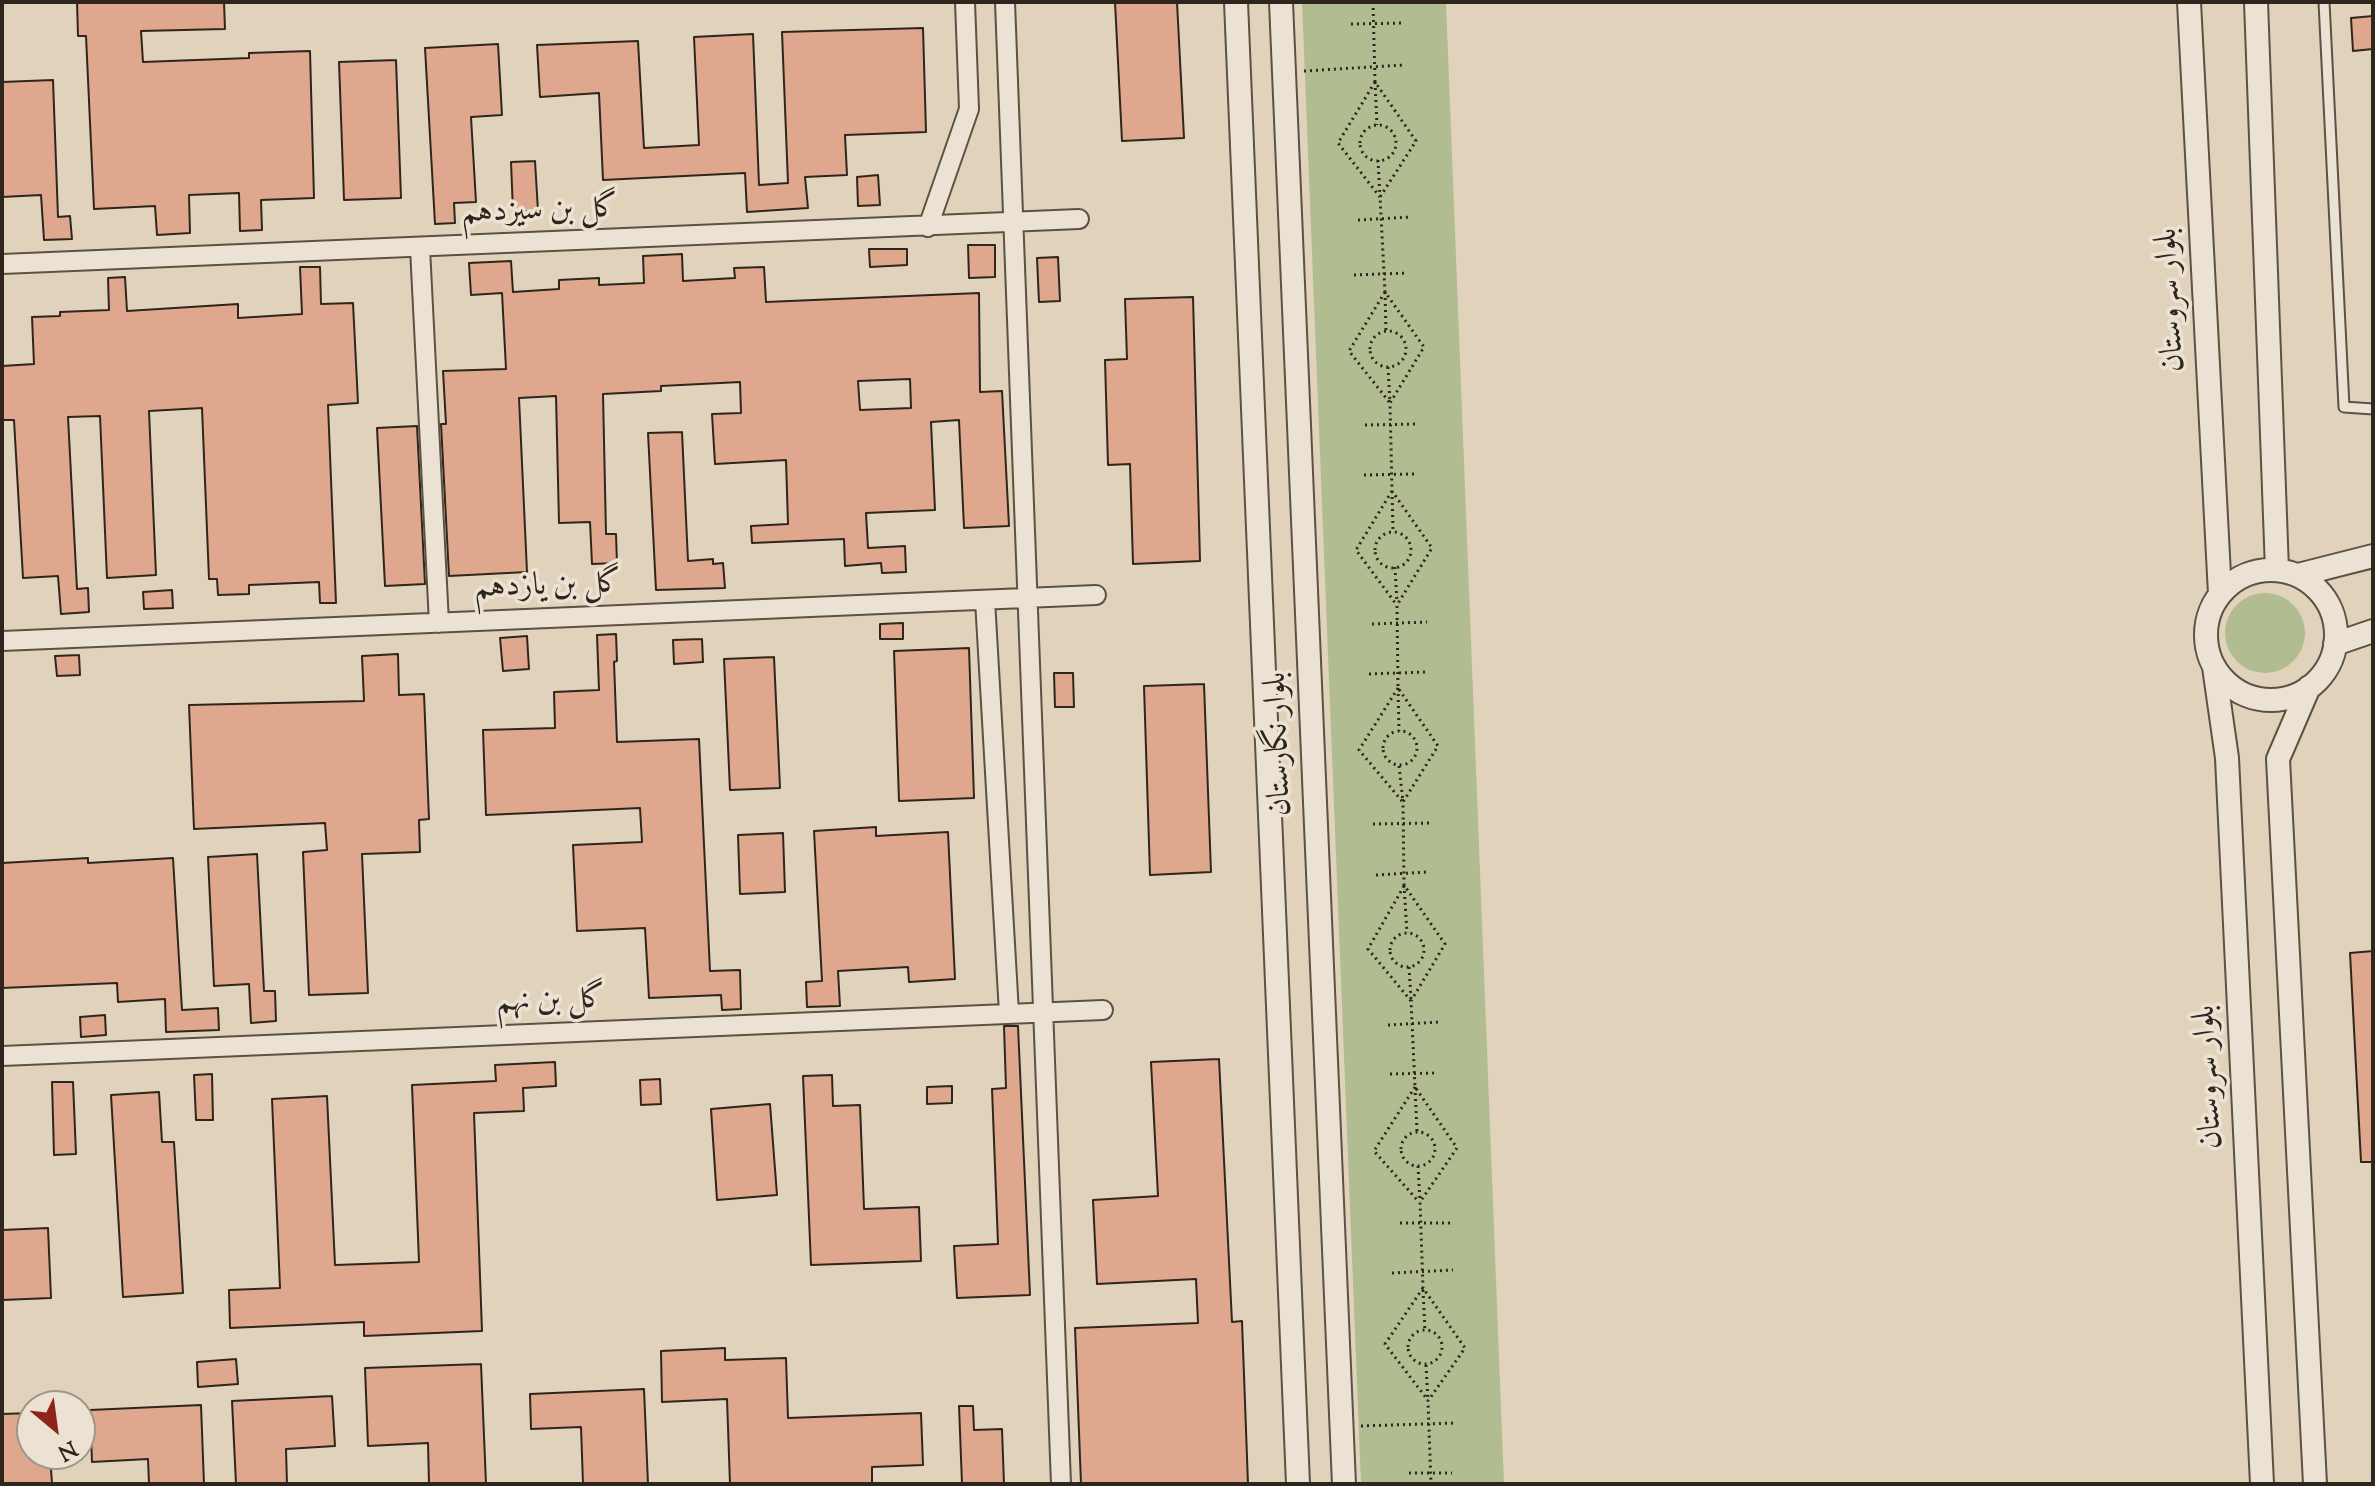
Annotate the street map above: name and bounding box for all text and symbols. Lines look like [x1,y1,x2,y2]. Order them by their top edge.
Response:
street label: گل بن سیزدهم [461,191,619,235]
street label: بلوار سروستان [2150,227,2196,373]
street label: گل بن یازدهم [474,566,622,610]
street label: بلوار نگارستان [1259,671,1303,817]
street label: گل بن نهم [496,982,606,1024]
street label: بلوار سروستان [2188,1004,2234,1150]
north arrow [16,1390,96,1470]
text: N [51,1431,82,1467]

